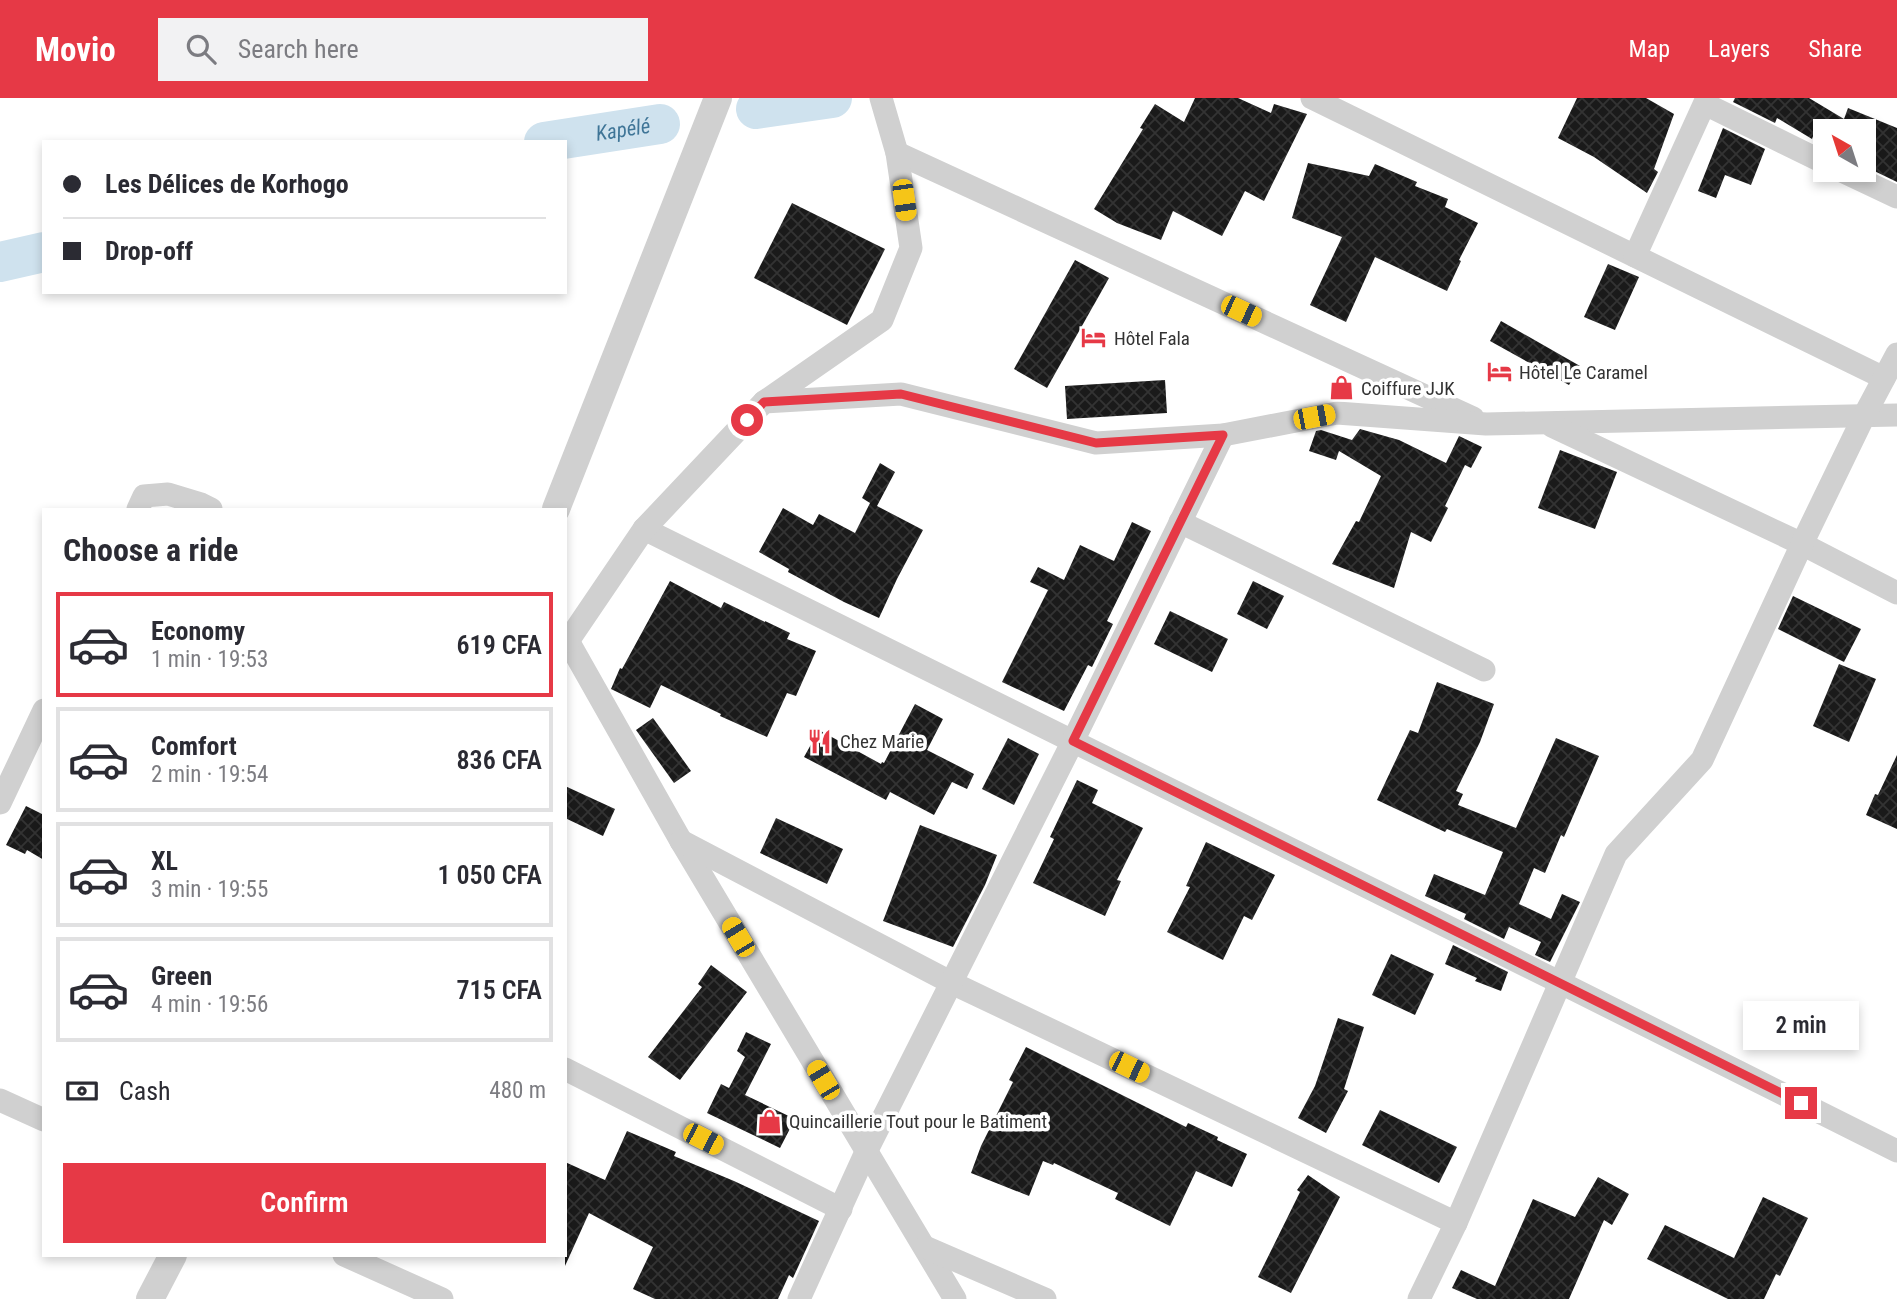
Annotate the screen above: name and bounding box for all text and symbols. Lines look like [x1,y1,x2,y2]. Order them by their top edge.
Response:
search box [158,18,648,81]
text: Movio [35,30,116,69]
icon: search [182,30,220,68]
text: Search here [238,34,359,64]
text: Map [1629,35,1670,63]
text: Layers [1708,35,1770,63]
text: Share [1808,35,1862,63]
water label: Kapélé [594,114,652,146]
north arrow [1813,119,1876,182]
map controls [1813,119,1876,182]
text: Les Délices de Korhogo [105,169,349,199]
car [891,178,918,222]
text: Drop-off [105,236,193,266]
car [1218,293,1265,329]
hotel icon: Hôtel Fala [1080,324,1108,352]
place label: Hôtel Fala [1114,327,1190,350]
hotel icon: Hôtel Le Caramel [1485,358,1513,386]
place label: Hôtel Le Caramel [1519,361,1648,384]
shop icon: Coiffure JJK [1327,374,1355,402]
place label: Coiffure JJK [1361,377,1455,400]
car [1292,403,1337,431]
route start [731,404,763,436]
text: Choose a ride [63,531,238,569]
icon: car [67,613,130,676]
text: Economy [151,616,245,646]
text: 619 CFA [457,630,542,660]
text: 1 min · 19:53 [151,646,268,673]
restaurant icon: Chez Marie [806,727,834,755]
icon: car [67,728,130,791]
place label: Chez Marie [840,730,924,753]
text: Comfort [151,731,237,761]
text: 836 CFA [457,745,542,775]
text: 2 min · 19:54 [151,761,268,788]
icon: car [67,843,130,906]
text: XL [151,846,178,876]
text: 1 050 CFA [437,860,542,890]
text: 3 min · 19:55 [151,876,268,903]
car [719,914,758,960]
icon: car [67,958,130,1021]
text: Green [151,961,212,991]
text: 715 CFA [457,975,542,1005]
text: 4 min · 19:56 [151,991,268,1018]
callout: 2 min [1743,1002,1859,1051]
text: 2 min [1776,1012,1826,1039]
car [1106,1048,1153,1086]
car [804,1057,843,1103]
icon: cash [63,1072,101,1110]
text: Cash [119,1076,171,1106]
text: 480 m [489,1077,546,1104]
route end [1785,1087,1817,1119]
shop icon: Quincaillerie Tout pour le Batiment [755,1107,783,1135]
place label: Quincaillerie Tout pour le Batiment [789,1110,1047,1133]
car [680,1120,727,1158]
button: Confirm [63,1163,546,1243]

